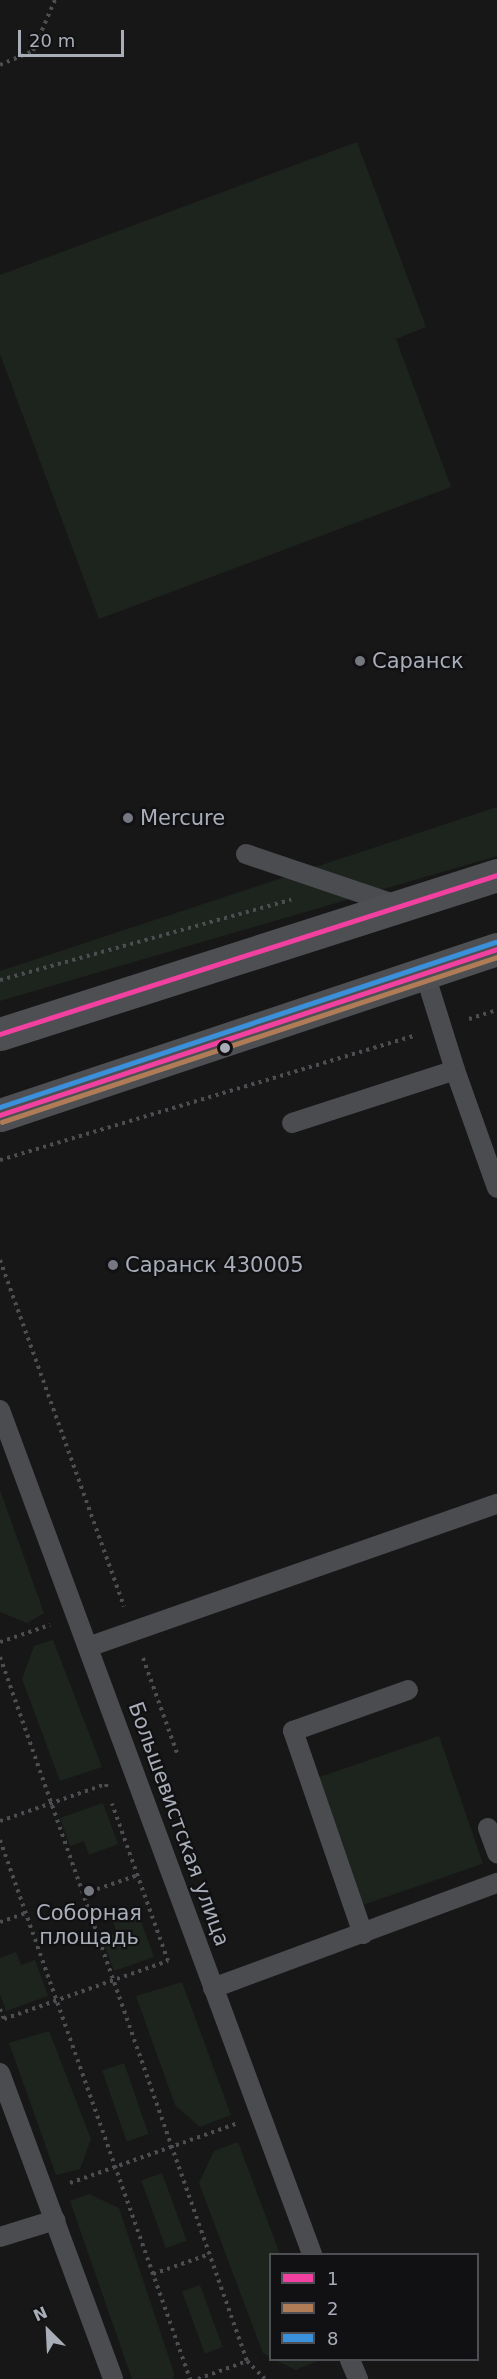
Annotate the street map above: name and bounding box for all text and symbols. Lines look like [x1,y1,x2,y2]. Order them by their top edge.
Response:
scale bar [21,18,128,56]
text: 20 m [29,30,75,51]
place label: Саранск [372,648,464,674]
marker: Саранск [353,654,367,668]
place label: Mercure [140,805,225,831]
marker: Mercure [121,811,135,825]
unlabelled marker [219,1042,231,1054]
place label: Саранск 430005 [125,1252,304,1278]
marker: Саранск 430005 [106,1258,120,1272]
street label: Большевистская улица [123,1698,235,1950]
marker: Соборная площадь [82,1884,96,1898]
place label: Соборная площадь [36,1900,142,1950]
legend [269,2253,479,2361]
text: 1 [327,2268,338,2289]
text: 2 [327,2298,338,2319]
north arrow [18,2301,78,2361]
text: N [30,2303,50,2326]
text: 8 [327,2328,338,2349]

